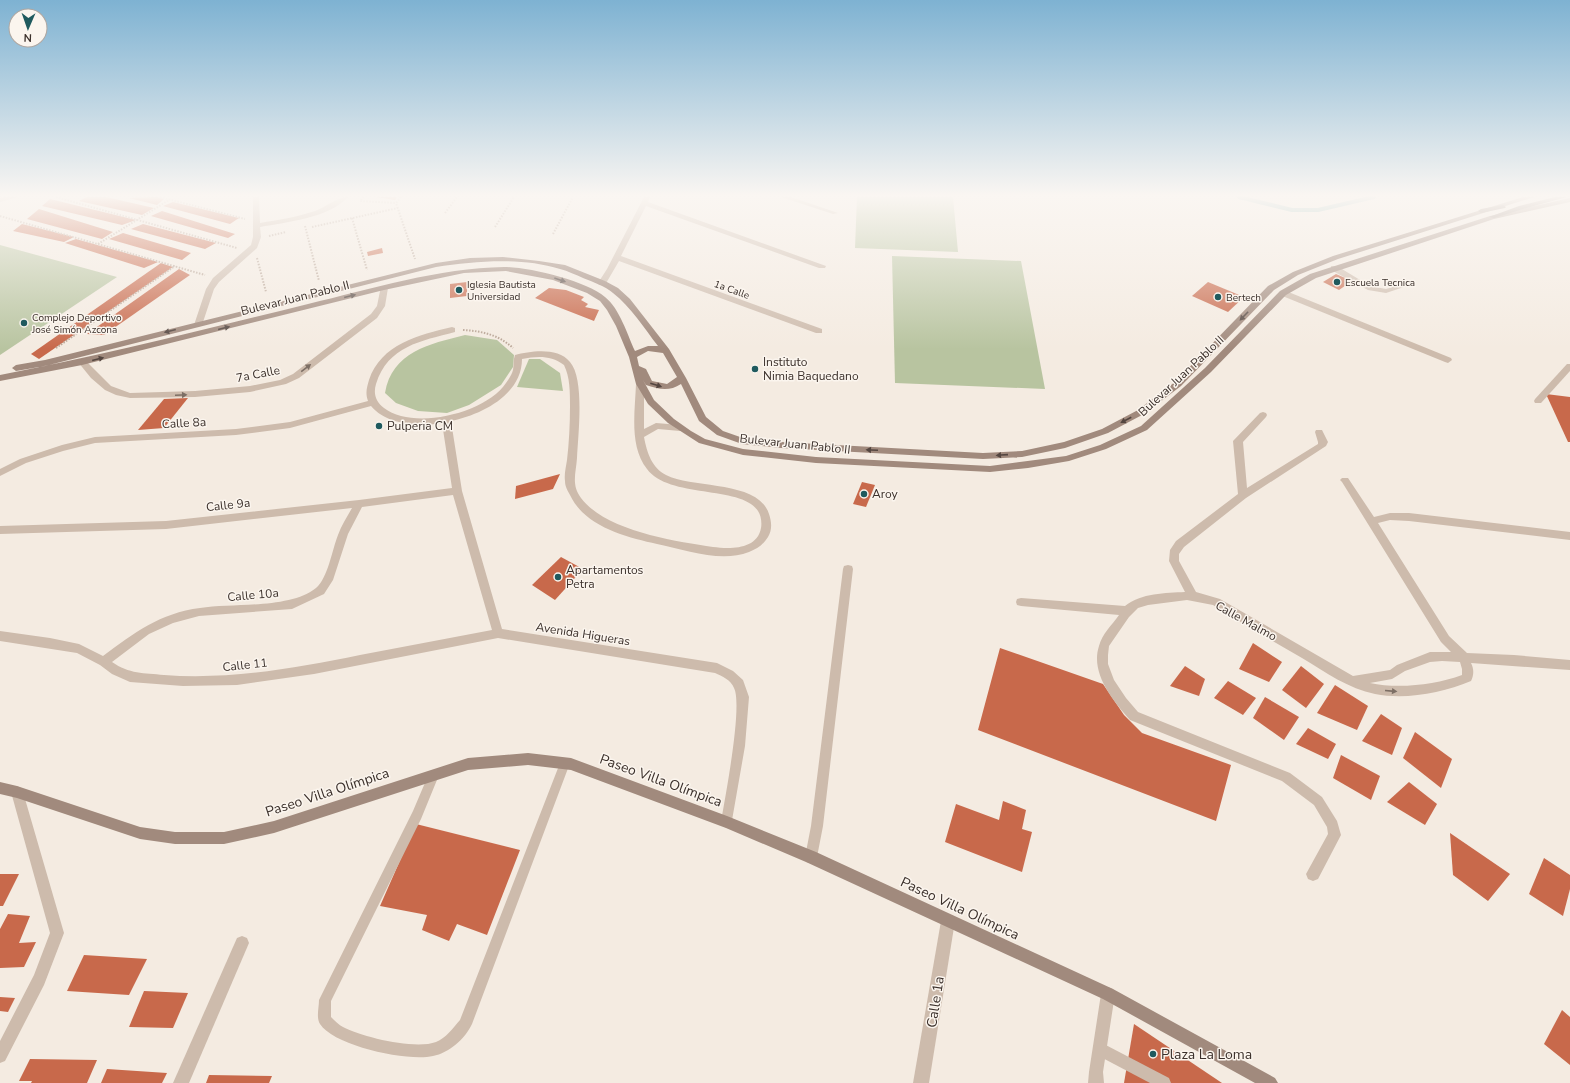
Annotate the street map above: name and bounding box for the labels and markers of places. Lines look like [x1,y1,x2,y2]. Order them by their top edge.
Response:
place label: Escuela Tecnica [1345,276,1415,290]
marker: Escuela Tecnica [1332,277,1342,287]
place label: Iglesia Bautista Universidad [467,278,536,304]
marker: Iglesia Bautista Universidad [454,285,464,295]
place label: Bertech [1226,291,1261,305]
marker: Bertech [1213,292,1223,302]
place label: Complejo Deportivo José Simón Azcona [31,311,122,337]
marker: Complejo Deportivo José Simón Azcona [19,318,29,328]
place label: Instituto Nimia Baquedano [763,354,859,384]
marker: Instituto Nimia Baquedano [750,364,760,374]
place label: Pulperia CM [387,418,453,434]
marker: Pulperia CM [374,421,384,431]
place label: Aroy [872,486,899,502]
marker: Aroy [859,489,869,499]
place label: Apartamentos Petra [566,562,644,592]
marker: Apartamentos Petra [553,572,563,582]
place label: Plaza La Loma [1161,1045,1252,1064]
marker: Plaza La Loma [1148,1049,1158,1059]

